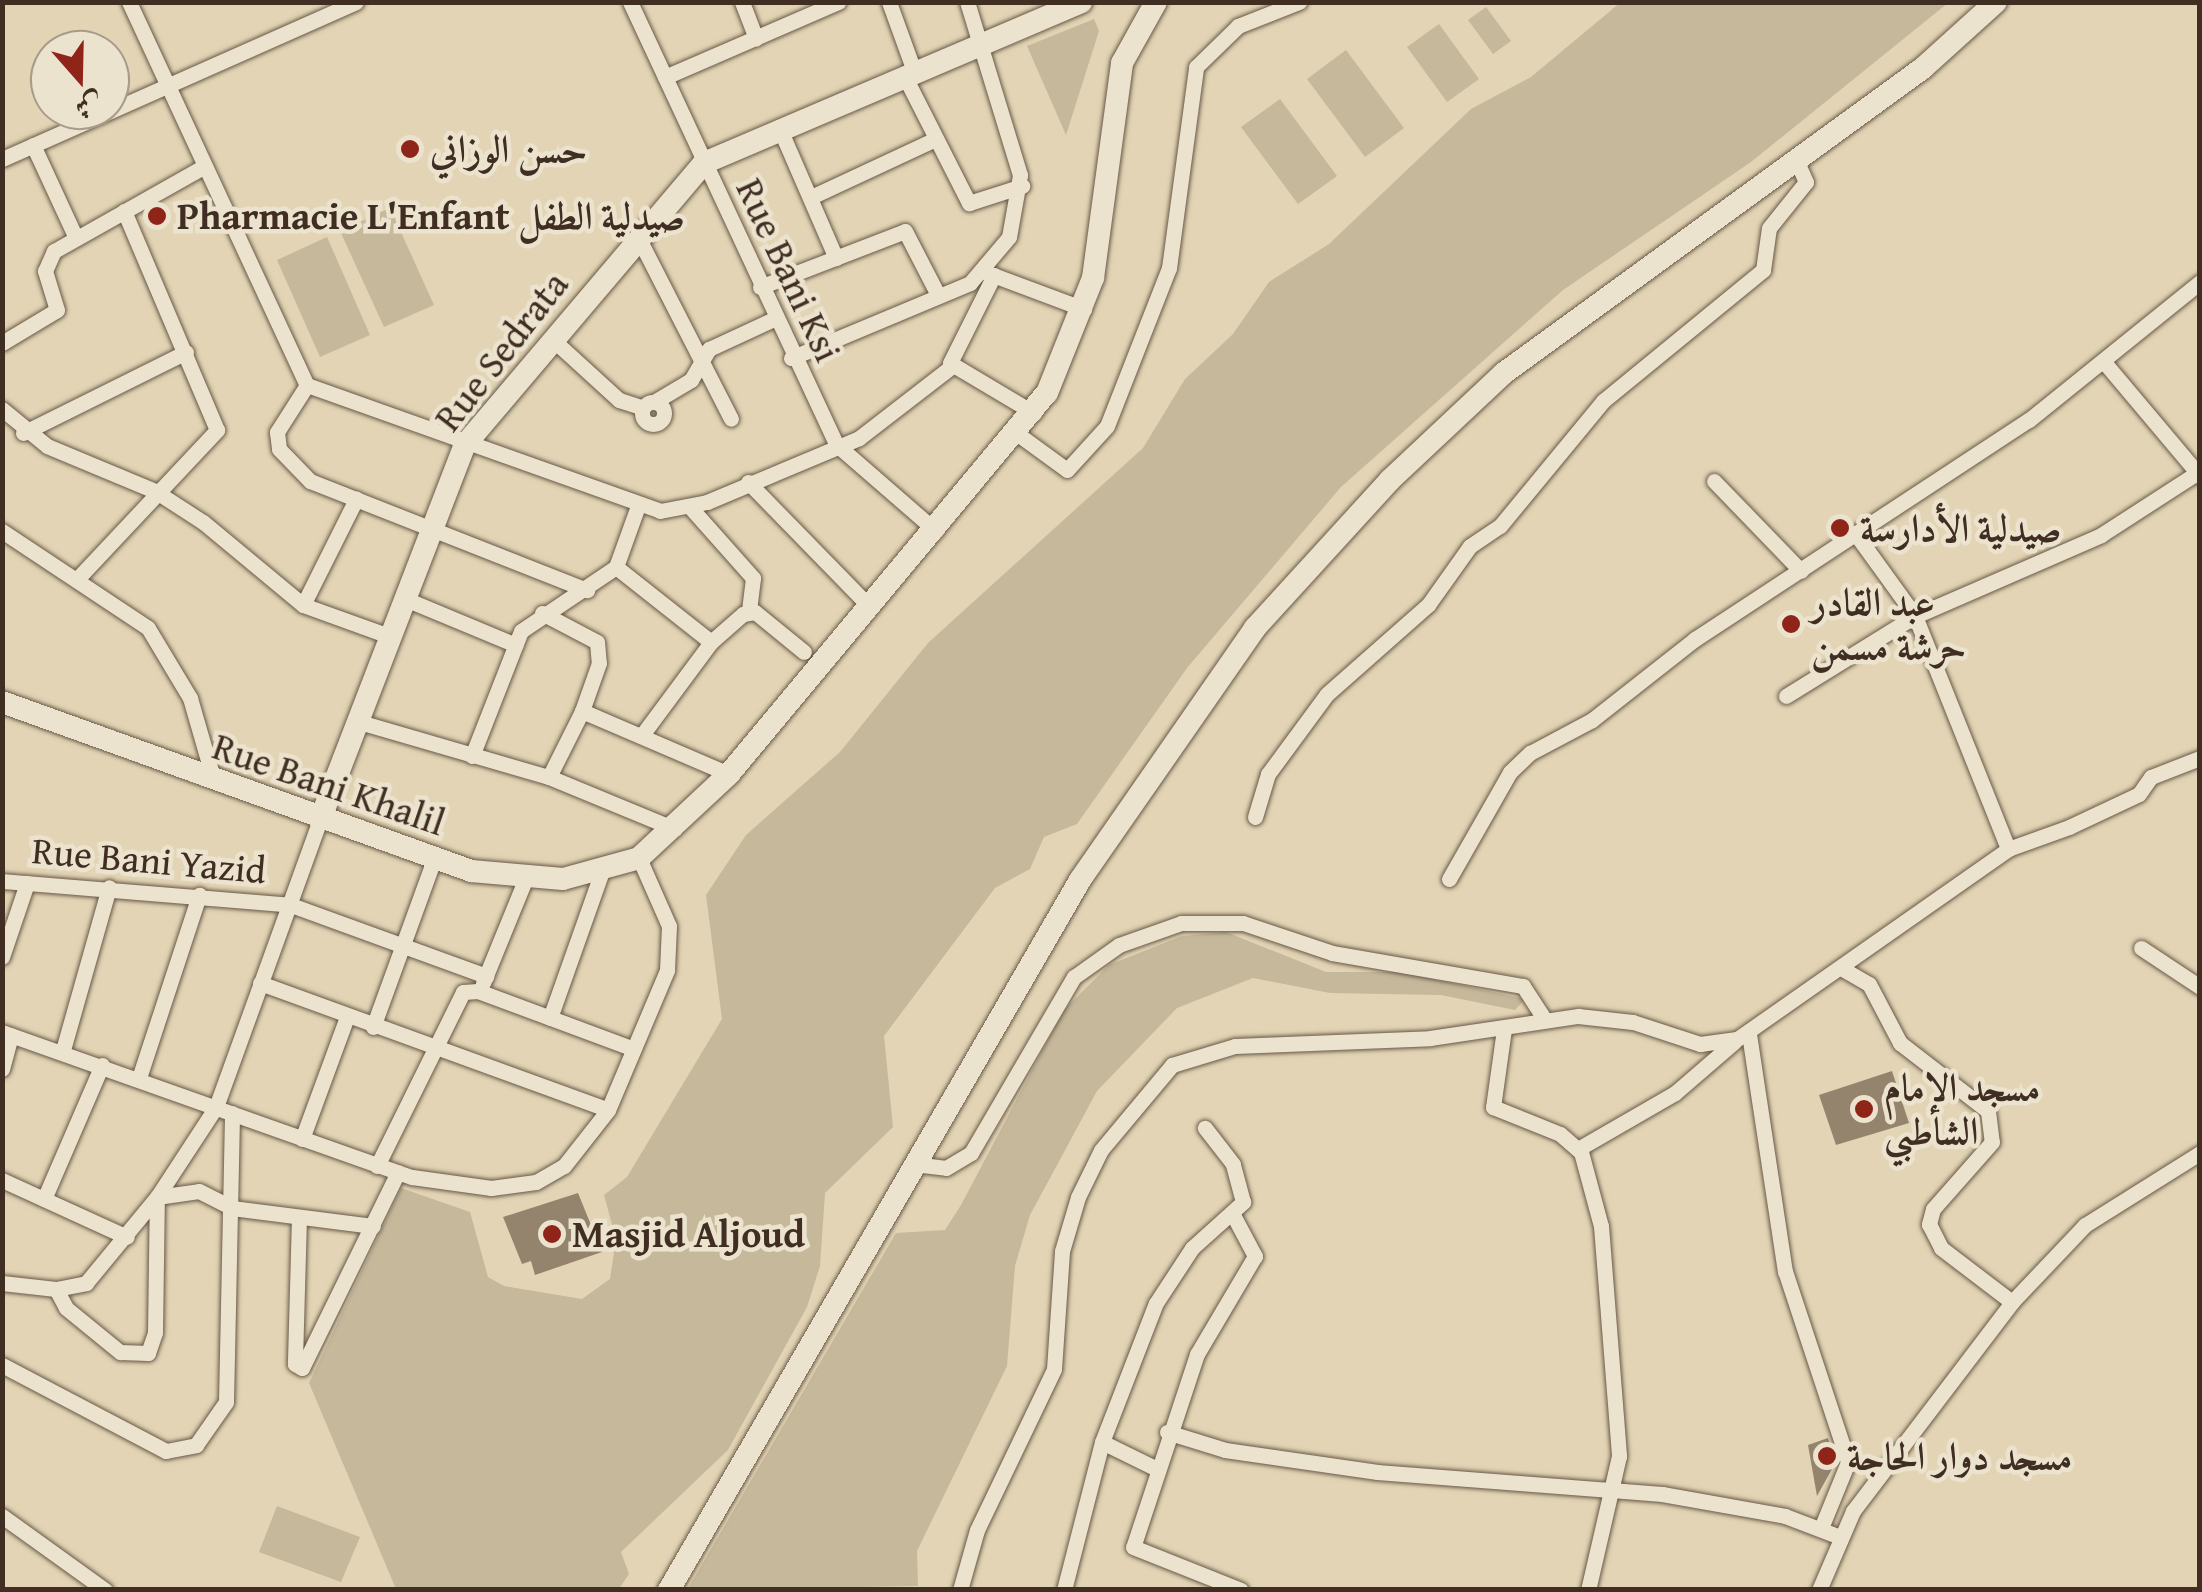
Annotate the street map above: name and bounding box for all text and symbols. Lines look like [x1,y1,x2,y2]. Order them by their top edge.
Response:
north arrow [30,30,130,130]
text: ش [70,83,110,131]
place label: حسن الوزاني [430,126,588,172]
marker: حسن الوزاني [399,138,421,160]
street label: Rue Bani Ksi [727,171,851,369]
place label: Pharmacie L'Enfant صيدلية الطفل [177,193,685,239]
marker: Pharmacie L'Enfant صيدلية الطفل [146,205,168,227]
street label: Rue Sedrata [425,262,577,440]
place label: صيدلية الأدارسة [1860,505,2062,551]
marker: صيدلية الأدارسة [1829,517,1851,539]
place label: عبد القادر حرشة مسمن [1811,579,1966,668]
marker: عبد القادر حرشة مسمن [1780,613,1802,635]
street label: Rue Bani Khalil [207,723,451,845]
street label: Rue Bani Yazid [30,827,268,893]
place label: مسجد الإمام الشاطبي [1884,1064,2040,1154]
marker: مسجد الإمام الشاطبي [1853,1098,1875,1120]
place label: Masjid Aljoud [572,1211,805,1257]
marker: Masjid Aljoud [541,1223,563,1245]
place label: مسجد دوار الحاجة [1847,1433,2072,1479]
marker: مسجد دوار الحاجة [1816,1445,1838,1467]

